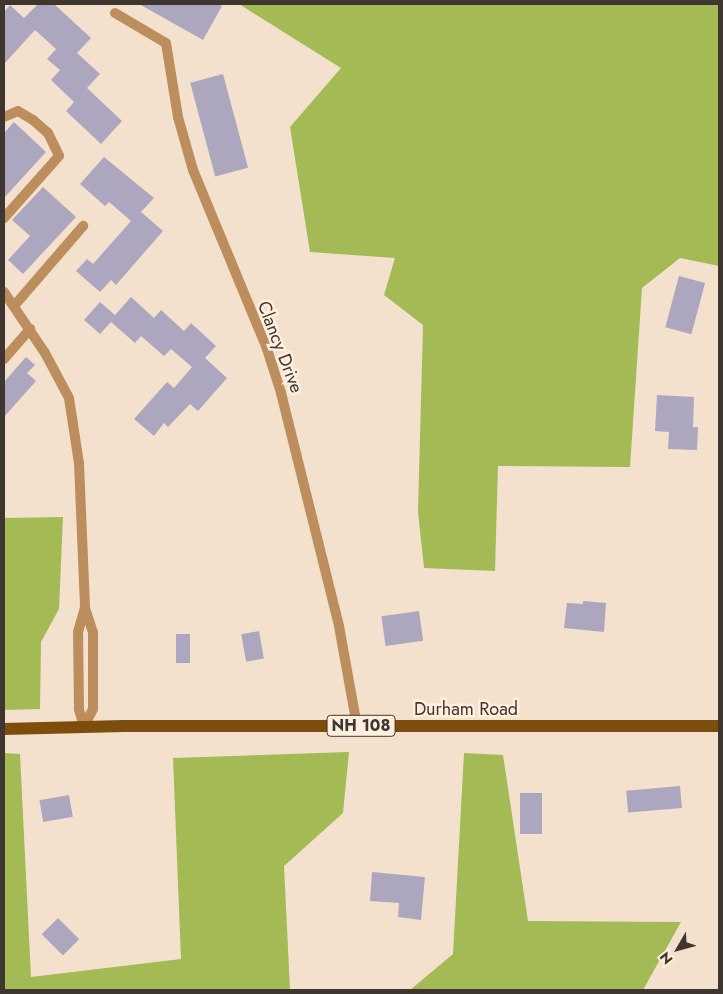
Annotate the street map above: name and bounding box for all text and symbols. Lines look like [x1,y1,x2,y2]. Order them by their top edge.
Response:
street label: Clancy Drive [253,298,307,396]
street label: Durham Road [414,698,518,720]
road number: NH 108 [326,712,396,739]
north arrow [653,924,703,974]
text: N [655,948,677,969]

